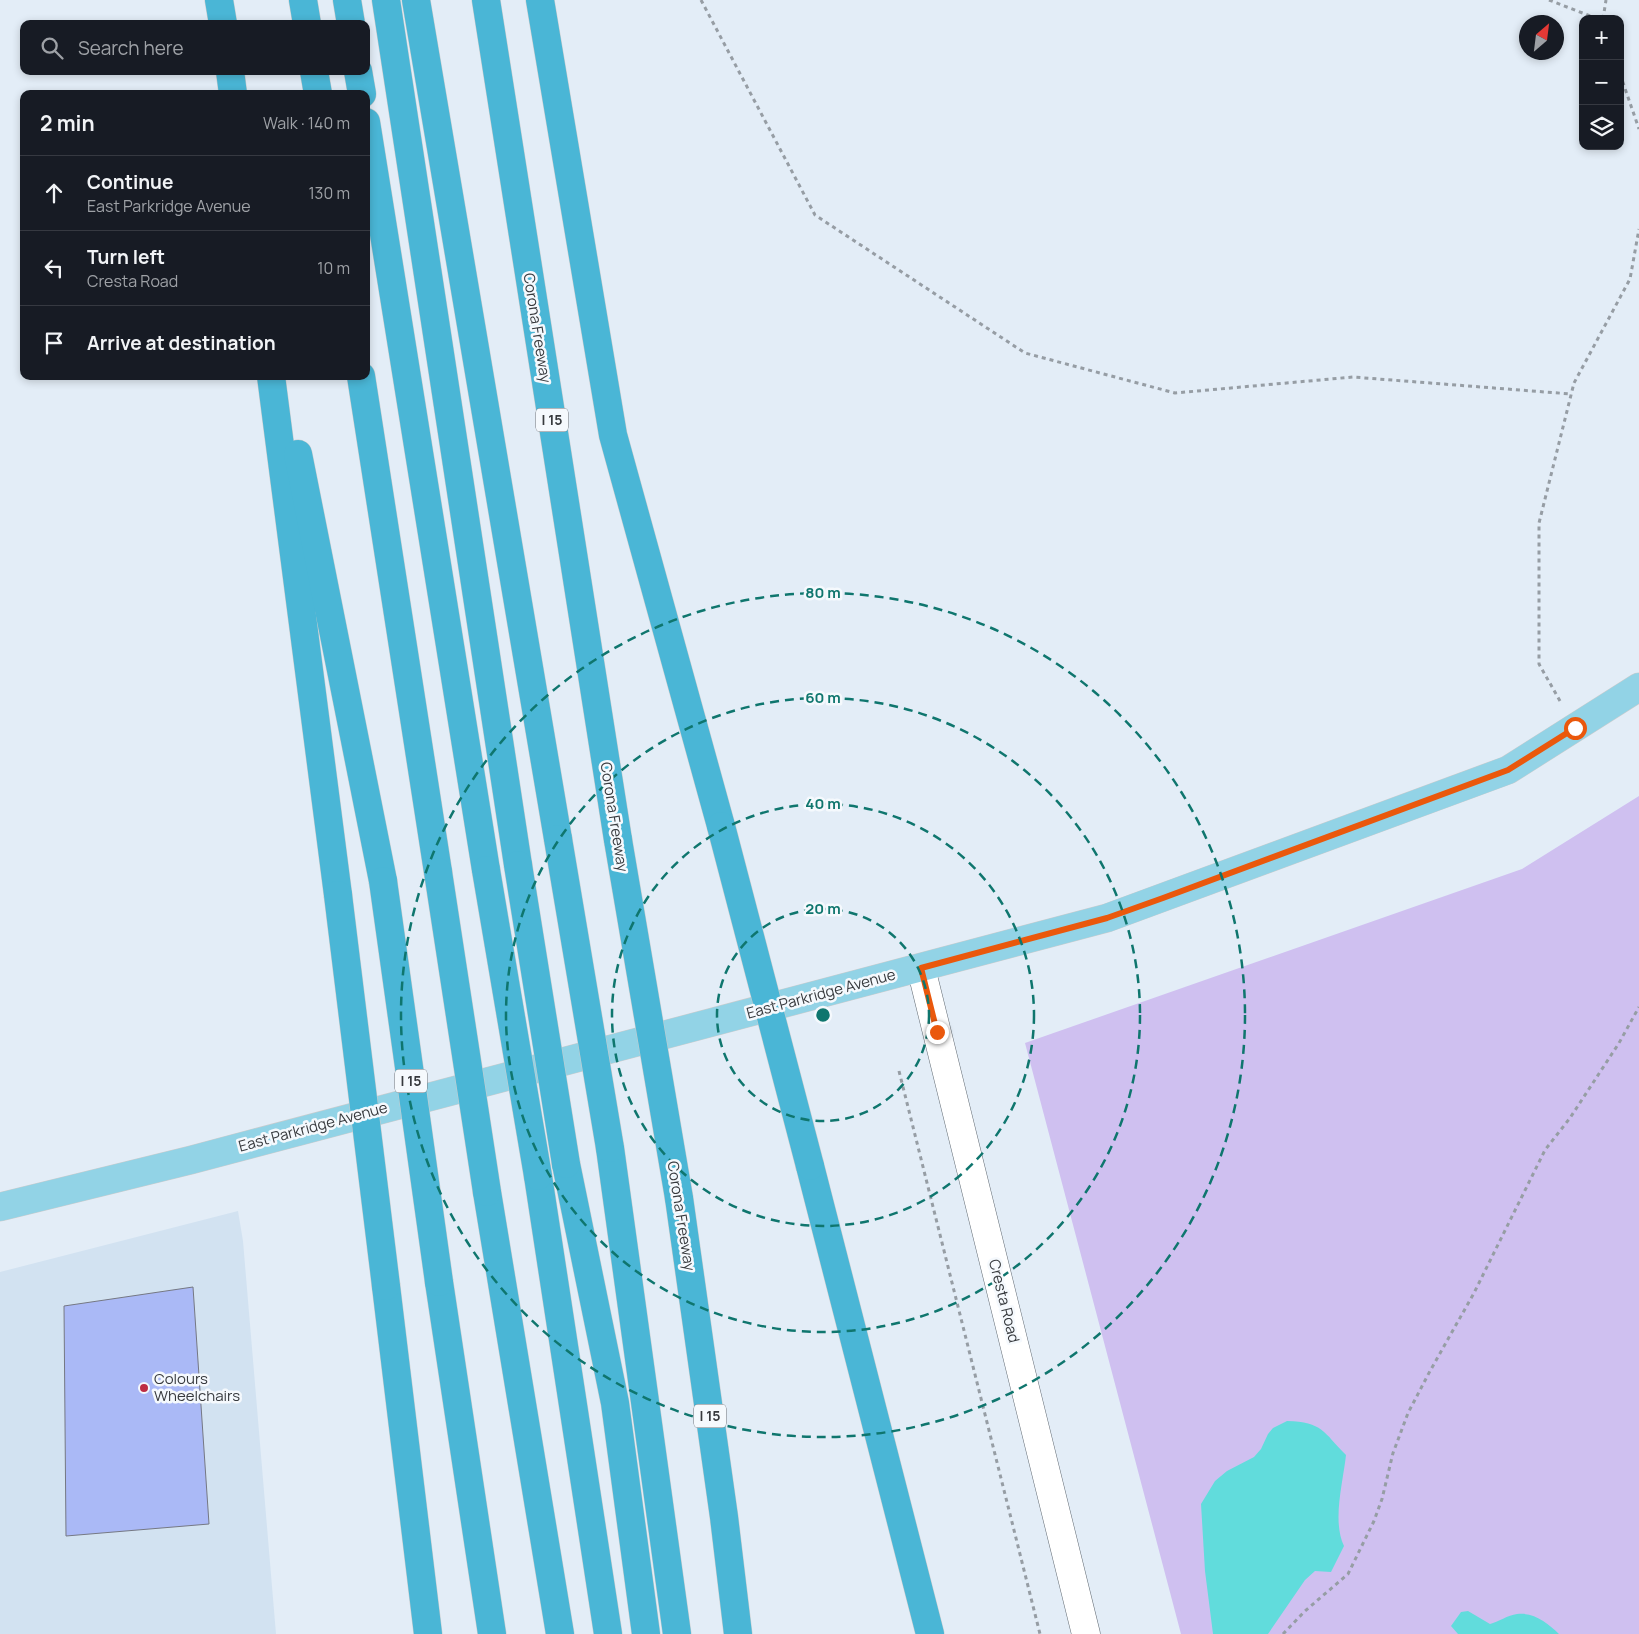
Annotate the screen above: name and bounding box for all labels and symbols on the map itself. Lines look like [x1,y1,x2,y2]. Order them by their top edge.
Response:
north arrow [1519,15,1564,60]
street label: Corona Freeway [518,272,557,384]
road number: I 15 [536,408,568,432]
text: 80 m [805,582,841,603]
text: 60 m [805,687,841,708]
route start [1564,717,1587,740]
street label: Corona Freeway [595,761,634,873]
text: 40 m [805,793,841,814]
text: 20 m [805,898,841,919]
street label: East Parkridge Avenue [744,963,898,1024]
centre of rings [814,1006,832,1024]
route end [926,1021,949,1044]
road number: I 15 [395,1070,427,1092]
street label: East Parkridge Avenue [236,1096,390,1157]
street label: Corona Freeway [662,1160,701,1272]
street label: Cresta Road [984,1257,1025,1345]
place label: Colours Wheelchairs [154,1368,240,1406]
marker: Colours Wheelchairs [138,1382,150,1394]
road number: I 15 [694,1404,726,1428]

